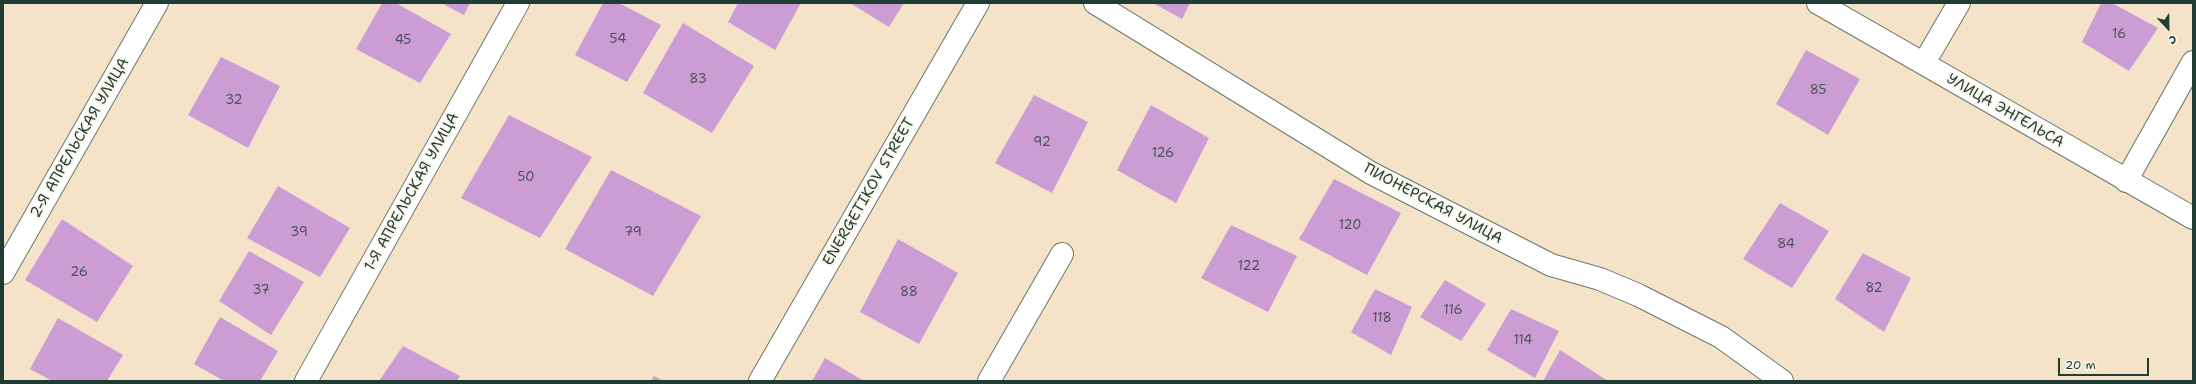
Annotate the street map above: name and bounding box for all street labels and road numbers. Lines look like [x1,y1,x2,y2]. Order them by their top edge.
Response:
street label: 2-Я АПРЕЛЬСКАЯ УЛИЦА [27,55,133,221]
street label: УЛИЦА ЭНГЕЛЬСА [1943,70,2067,152]
street label: 1-Я АПРЕЛЬСКАЯ УЛИЦА [361,110,463,274]
street label: ENERGETIKOV STREET [819,115,919,269]
street label: ПИОНЕРСКАЯ УЛИЦА [1361,160,1505,248]

